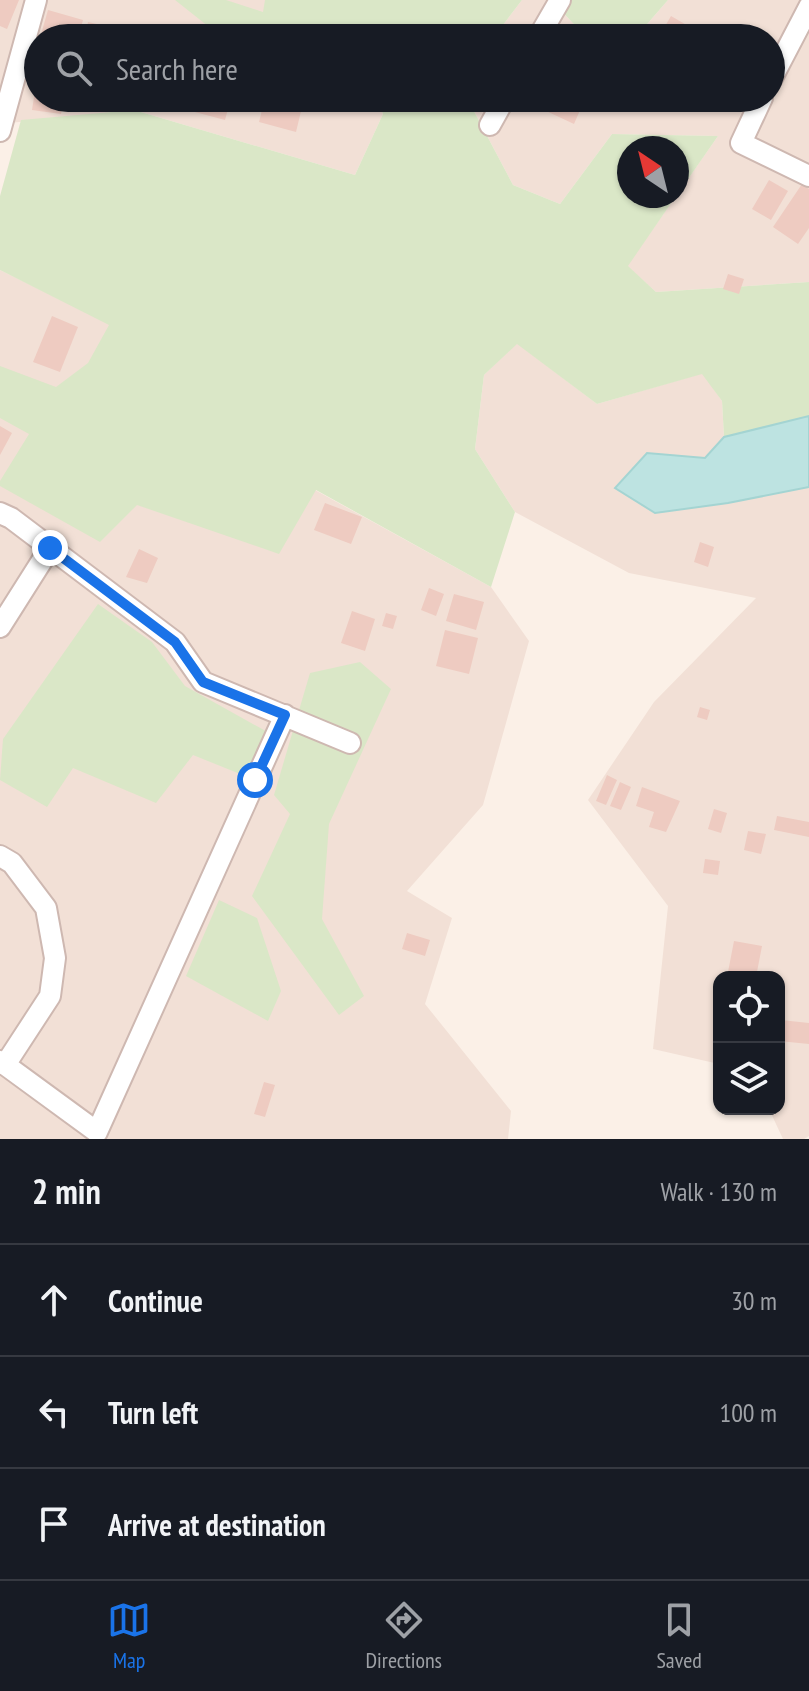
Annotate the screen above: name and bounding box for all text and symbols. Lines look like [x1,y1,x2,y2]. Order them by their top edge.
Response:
search box [24,24,785,112]
icon: search [52,46,96,90]
text: Search here [116,49,238,88]
north arrow [617,136,689,208]
route end [32,530,68,566]
route start [237,762,273,798]
map controls [713,971,785,1115]
button: locate [713,971,785,1043]
button: layers [713,1043,785,1115]
text: 2 min [32,1169,101,1213]
text: Walk · 130 m [660,1175,777,1208]
icon: ahead [32,1278,76,1322]
text: Continue [108,1281,203,1320]
text: 30 m [731,1284,777,1317]
icon: left [32,1390,76,1434]
text: Turn left [108,1393,198,1432]
text: 100 m [719,1396,777,1429]
icon: arrive [32,1502,76,1546]
text: Arrive at destination [108,1505,326,1544]
tab: Map [107,1598,151,1674]
tab: Directions [366,1598,442,1674]
tab: Saved [656,1598,702,1674]

